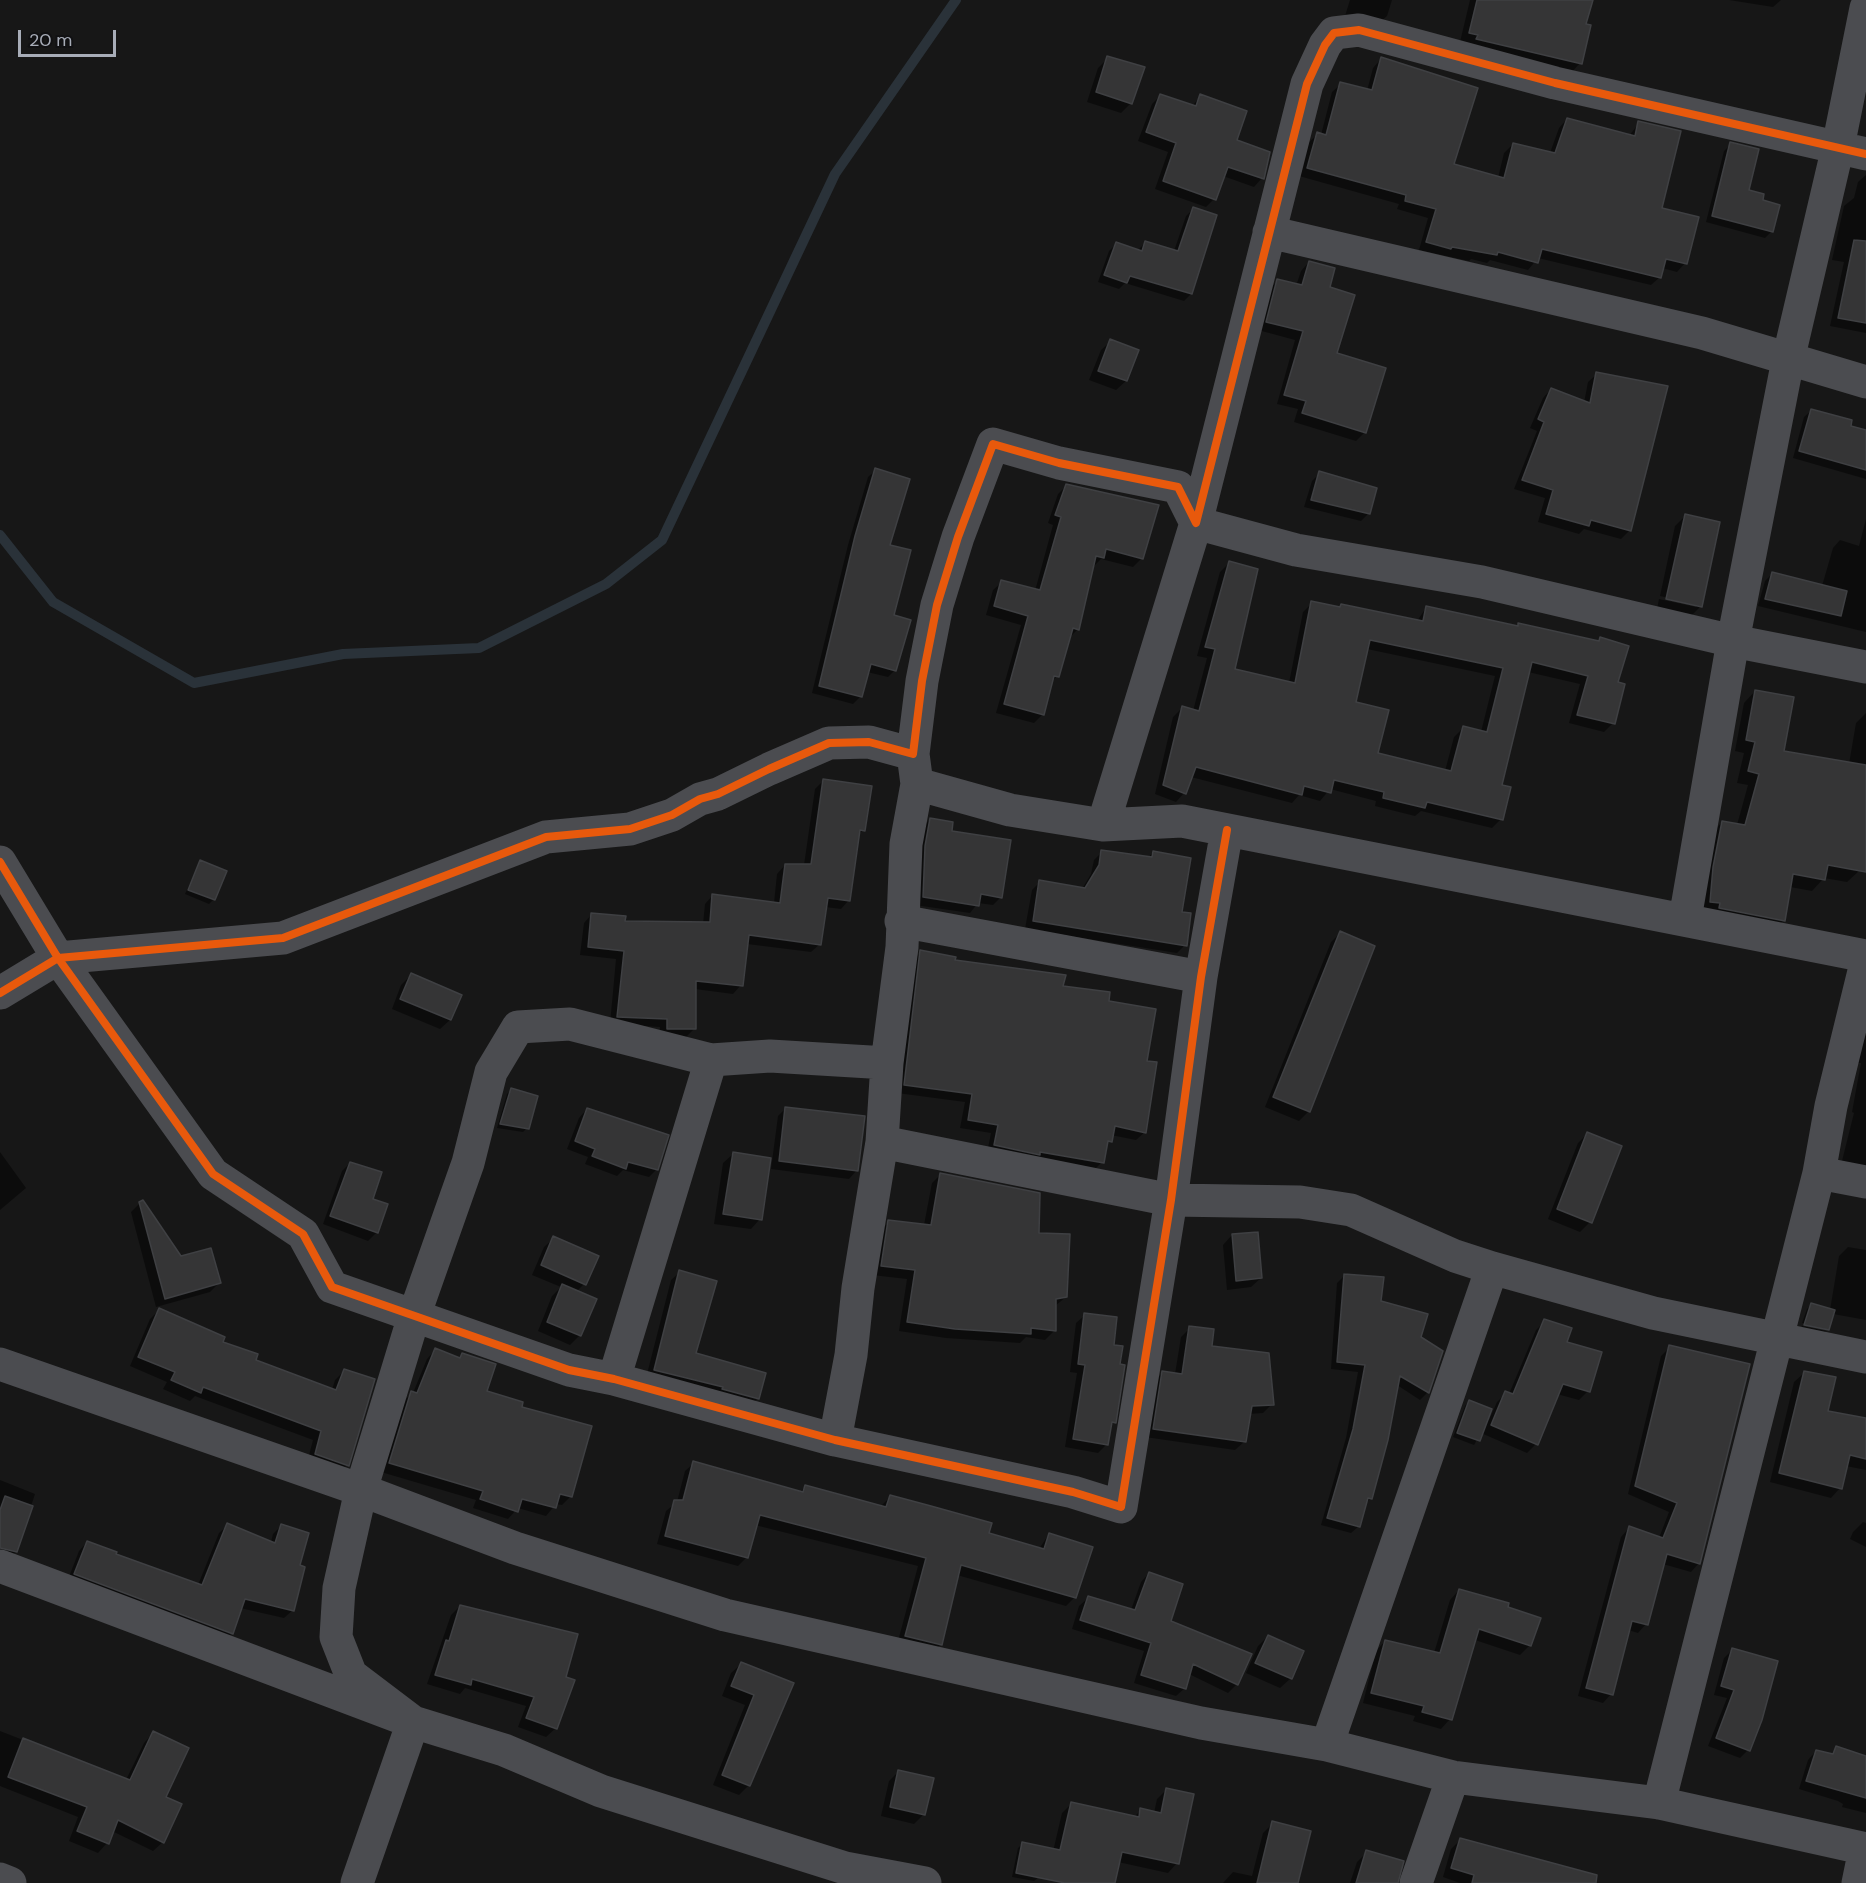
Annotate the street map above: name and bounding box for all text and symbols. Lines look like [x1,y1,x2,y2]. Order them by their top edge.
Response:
scale bar [21,18,118,56]
text: 20 m [29,28,72,52]

